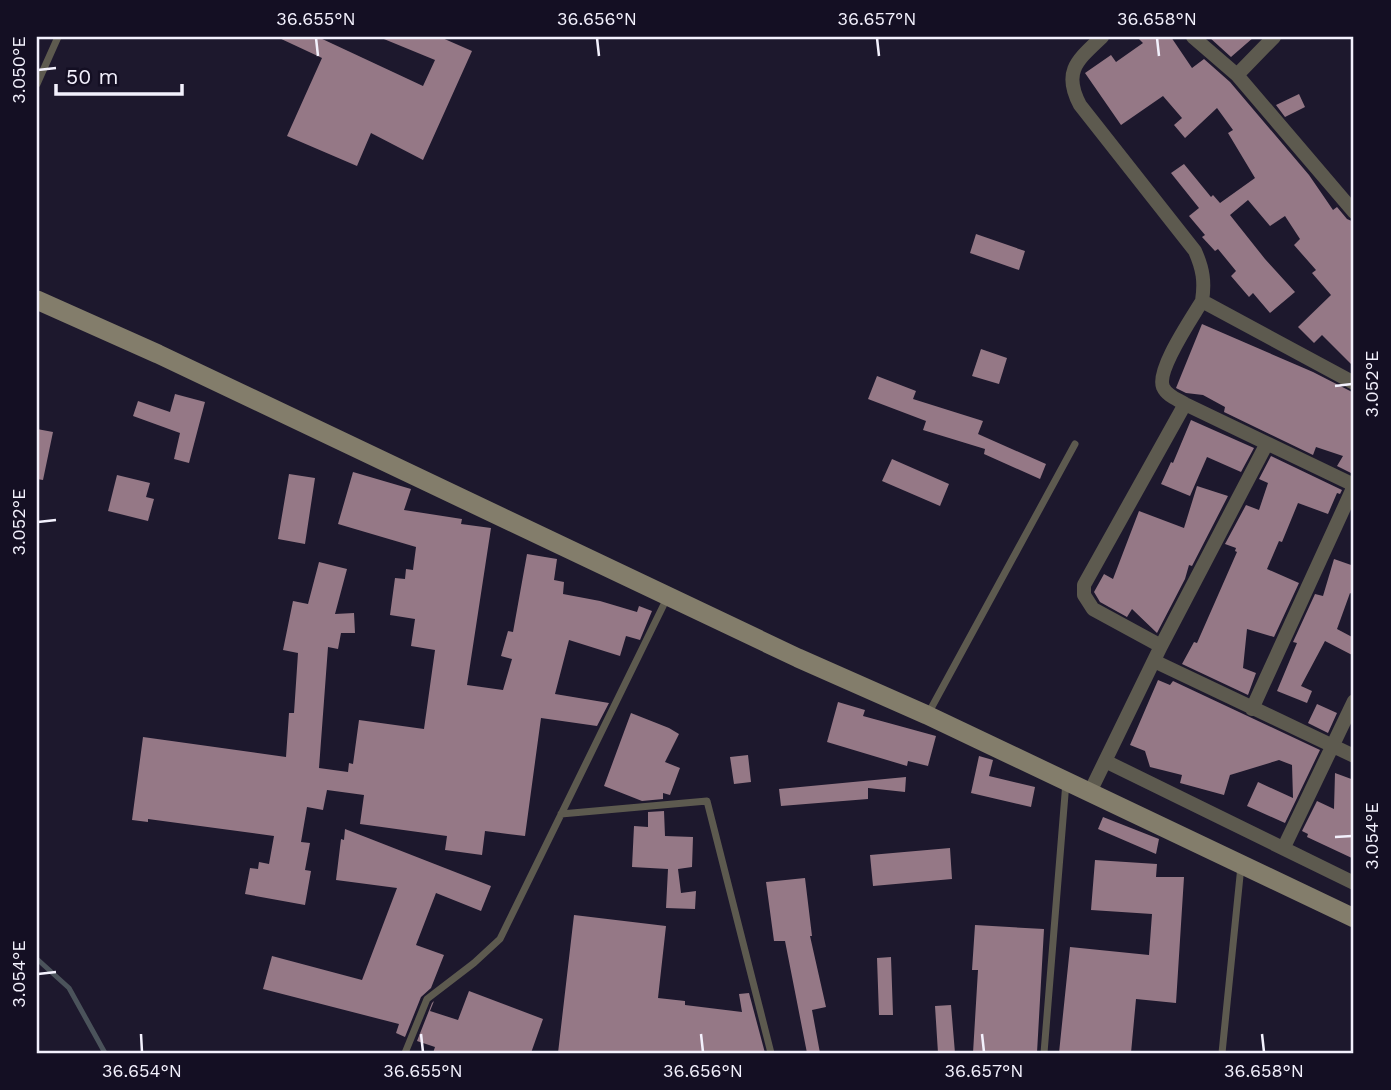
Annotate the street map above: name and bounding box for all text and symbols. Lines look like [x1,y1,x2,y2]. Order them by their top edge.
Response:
text: 36.655°N [276,8,356,29]
text: 36.656°N [557,8,637,29]
text: 36.657°N [838,8,916,29]
text: 36.658°N [1117,8,1197,29]
text: 3.050°E [8,36,29,104]
scale bar [56,52,182,96]
text: 50 m [66,64,118,89]
text: 3.052°E [1361,351,1382,417]
text: 3.052°E [8,489,29,555]
text: 3.054°E [1361,802,1382,870]
text: 3.054°E [8,940,29,1008]
text: 36.654°N [102,1060,182,1081]
text: 36.655°N [383,1060,463,1081]
text: 36.656°N [663,1060,743,1081]
text: 36.657°N [945,1060,1023,1081]
text: 36.658°N [1224,1060,1304,1081]

